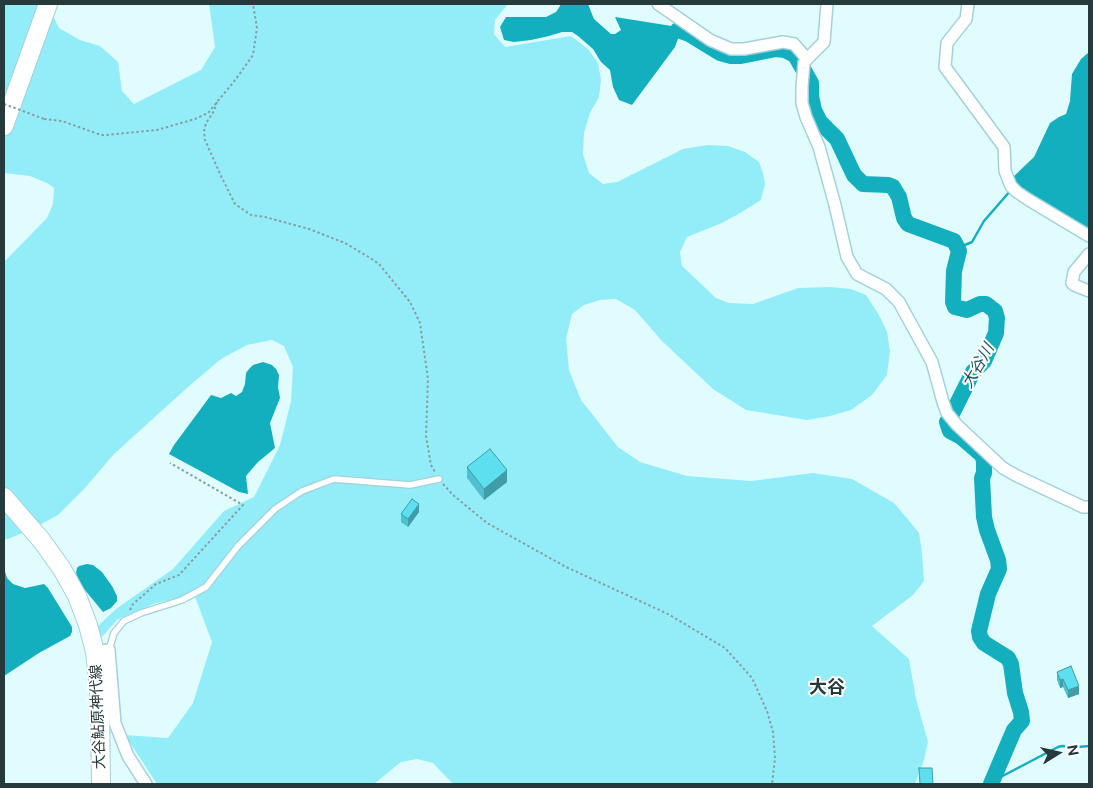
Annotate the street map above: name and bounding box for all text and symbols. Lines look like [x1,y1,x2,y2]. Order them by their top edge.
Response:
water label: 大谷川 [958,340,998,392]
street label: 大谷鮎原神代線 [87,664,109,770]
district label: 大谷 [809,676,845,698]
north arrow [1033,728,1083,778]
text: N [1064,744,1082,757]

